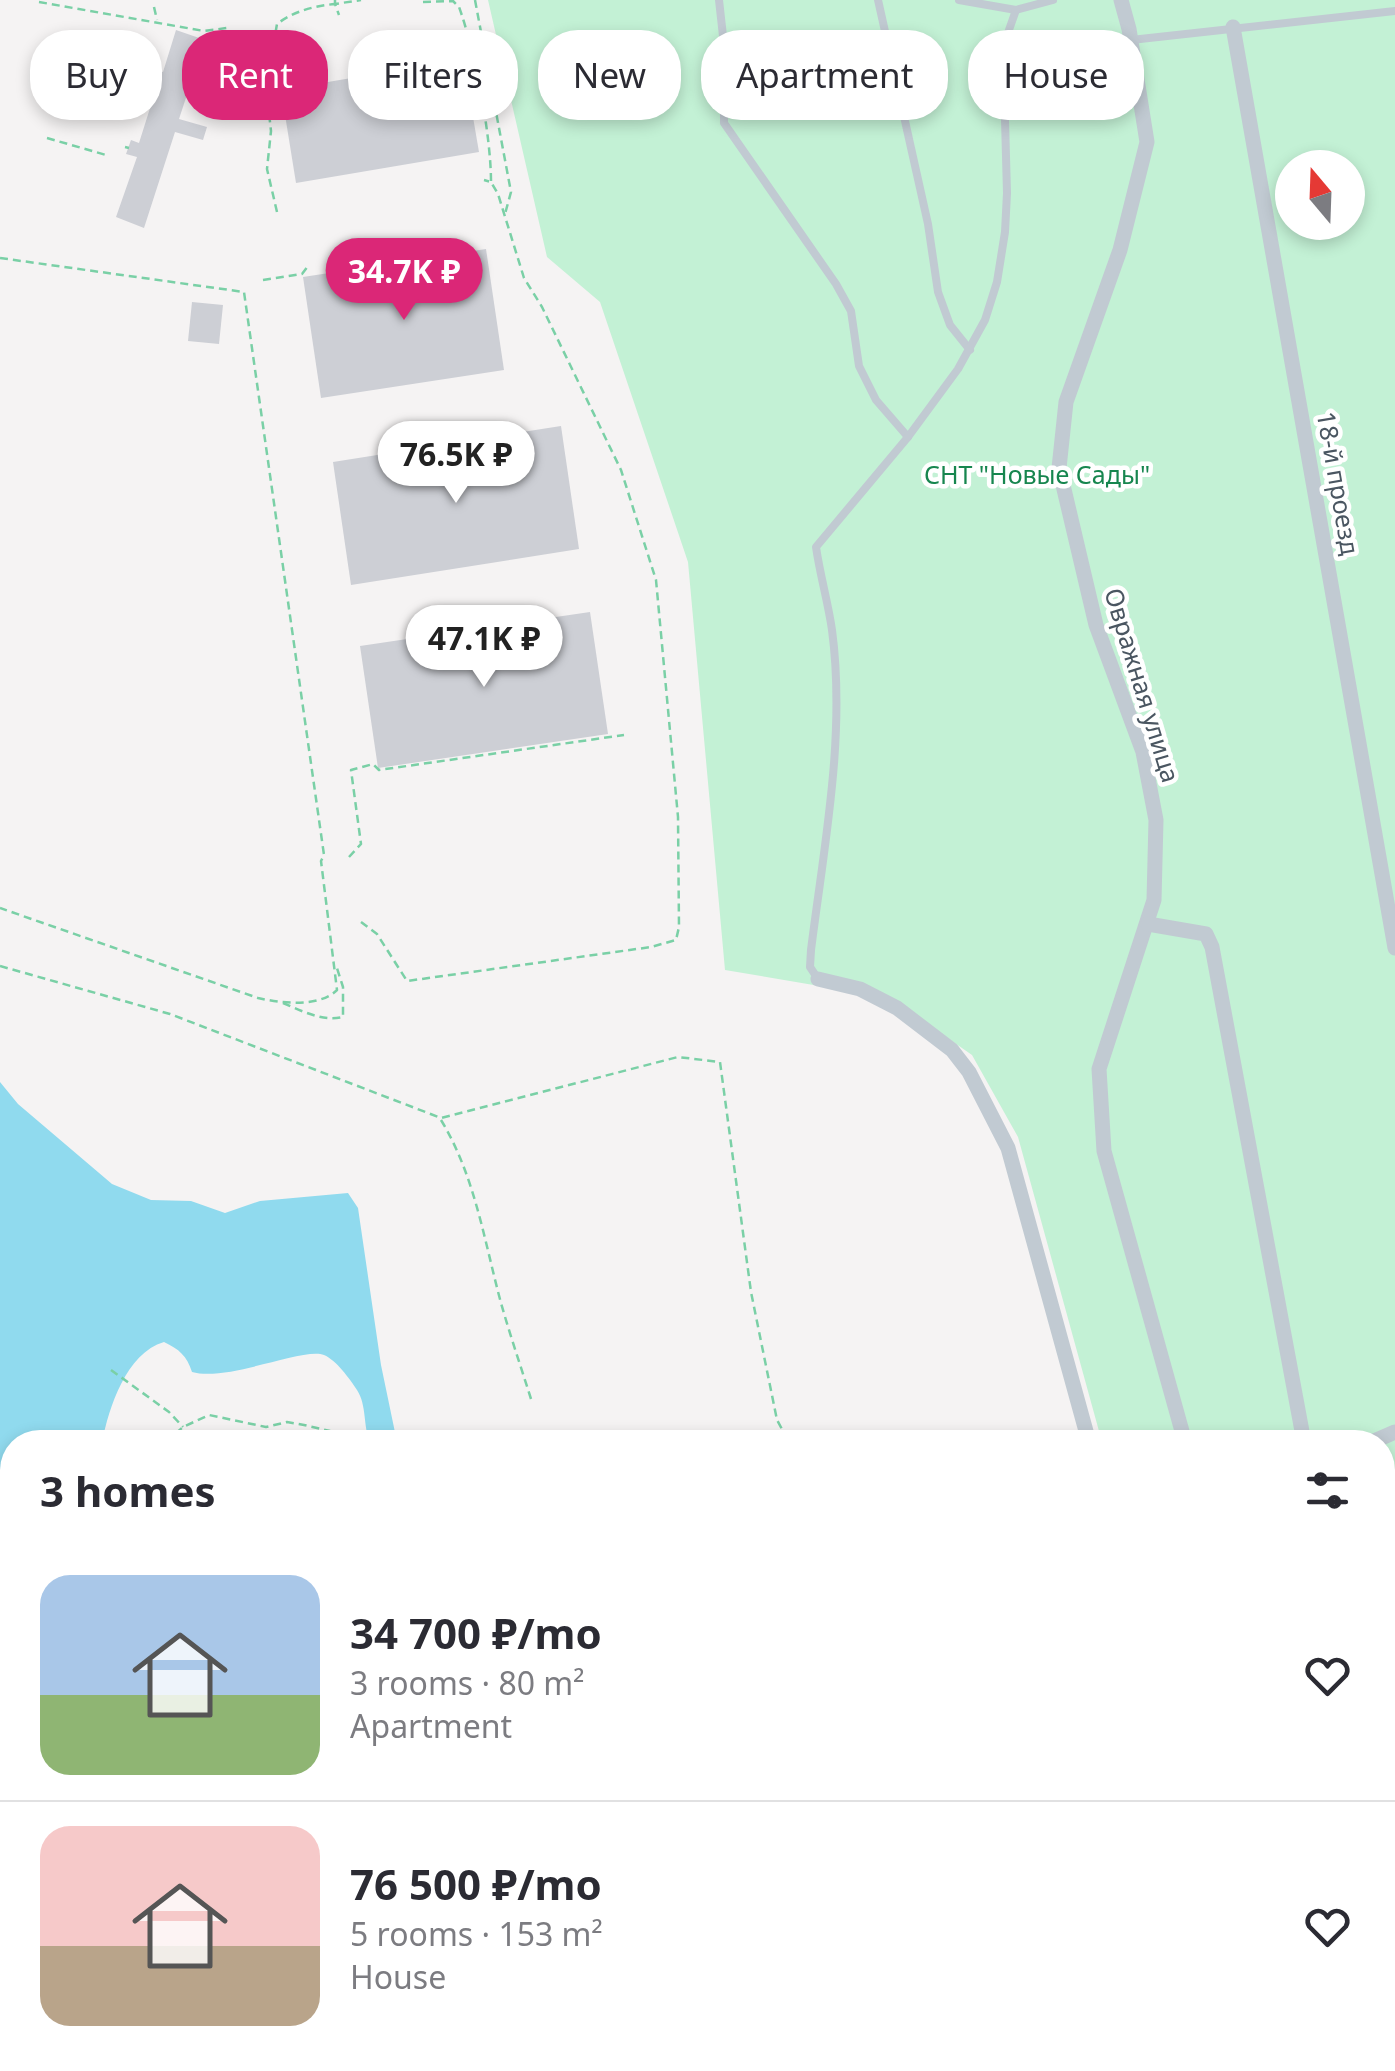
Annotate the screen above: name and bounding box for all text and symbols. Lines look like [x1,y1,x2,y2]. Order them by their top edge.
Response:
chip: Buy [30,30,162,120]
chip: Rent [182,30,328,120]
chip: Filters [348,30,518,120]
chip: New [538,30,681,120]
chip: Apartment [701,30,948,120]
chip: House [968,30,1144,120]
north arrow [1275,150,1365,240]
map controls [1275,150,1365,240]
pin: 34.7K ₽ [312,238,496,323]
text: 34.7K ₽ [348,249,460,292]
street label: 18-й проезд [1310,409,1368,557]
pin: 76.5K ₽ [364,421,548,506]
text: 76.5K ₽ [400,432,512,475]
park label: СНТ "Новые Сады" [924,457,1150,491]
street label: Овражная улица [1097,584,1189,786]
pin: 47.1K ₽ [392,605,576,690]
text: 47.1K ₽ [428,616,540,659]
text: 3 homes [40,1462,216,1519]
icon: filters [1300,1463,1355,1518]
text: 34 700 ₽/mo [350,1604,602,1661]
icon: home [120,1615,240,1735]
icon: heart [1300,1648,1355,1703]
text: 3 rooms · 80 m² [350,1661,584,1704]
text: Apartment [350,1704,512,1747]
text: 76 500 ₽/mo [350,1855,602,1912]
icon: home [120,1866,240,1986]
icon: heart [1300,1899,1355,1954]
text: 5 rooms · 153 m² [350,1912,603,1955]
text: House [350,1955,446,1998]

